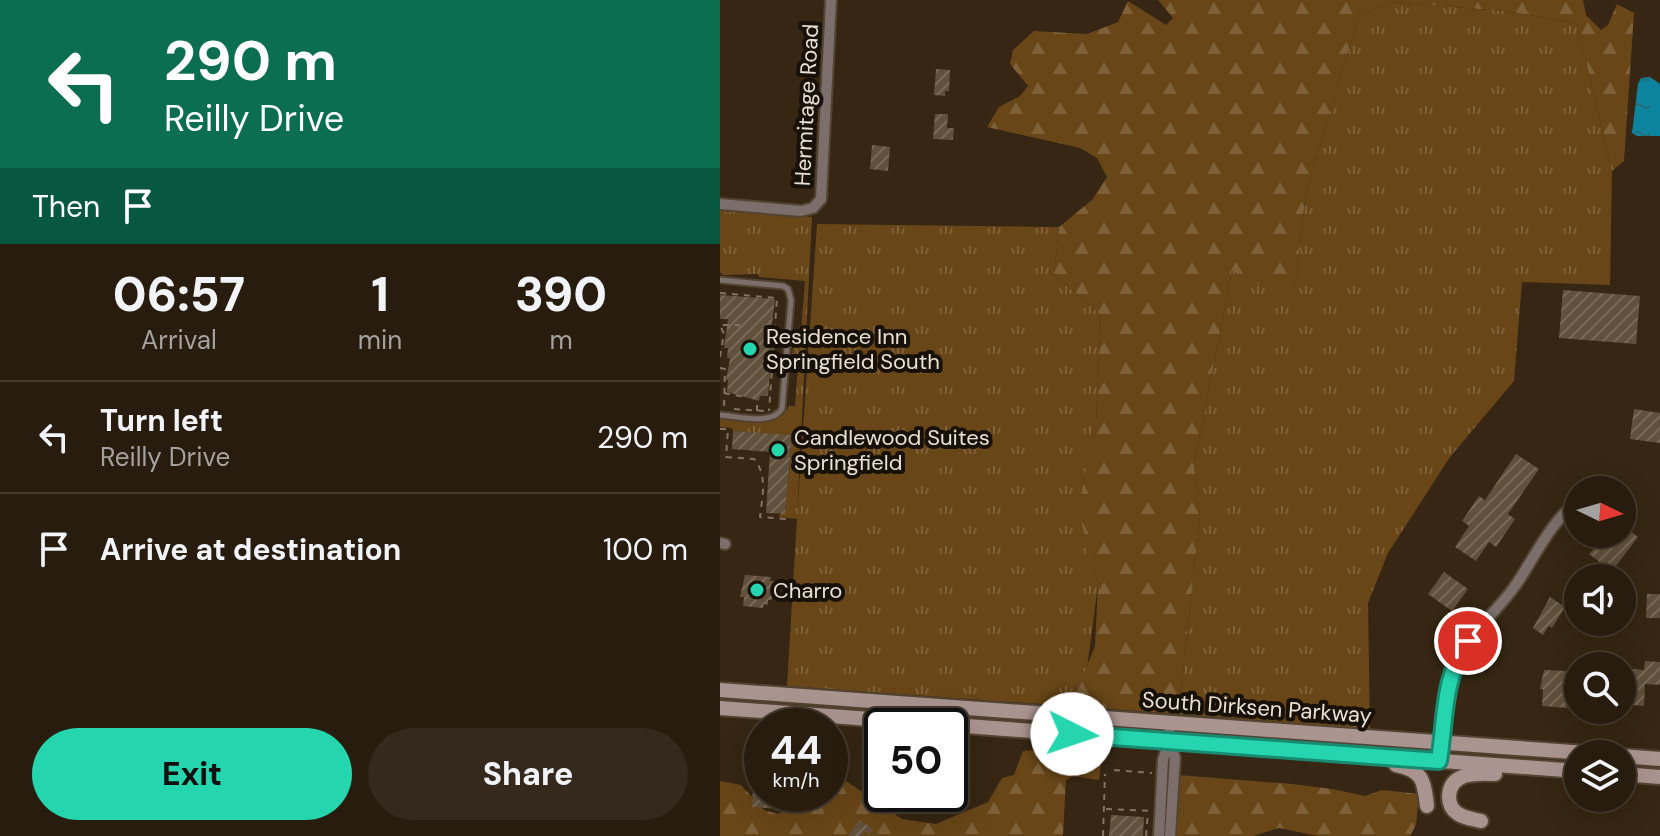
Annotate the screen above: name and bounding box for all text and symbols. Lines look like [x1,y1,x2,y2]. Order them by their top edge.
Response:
street label: Hermitage Road [788,23,825,187]
text: 290 m [164,24,337,97]
icon: left [32,32,136,136]
text: Reilly Drive [164,95,344,142]
icon: arrive [116,184,160,228]
text: Then [32,187,100,226]
text: 06:57 [113,263,245,326]
text: 1 [371,263,389,326]
text: 390 [515,263,607,326]
place label: Residence Inn Springfield South [766,322,940,376]
text: Arrival [141,323,217,357]
text: min [358,323,402,357]
text: m [549,323,573,357]
marker: Residence Inn Springfield South [741,340,759,358]
text: Turn left [100,401,223,440]
icon: left [32,415,76,459]
text: 290 m [597,418,688,457]
place label: Candlewood Suites Springfield [794,423,990,477]
text: Reilly Drive [100,440,230,474]
marker: Candlewood Suites Springfield [769,441,787,459]
north arrow [1564,476,1636,548]
map controls [1564,476,1636,812]
icon: arrive [32,527,76,571]
text: Arrive at destination [100,530,401,569]
text: 100 m [603,530,688,569]
button: sound [1564,564,1636,636]
place label: Charro [773,576,842,605]
marker: Charro [748,581,766,599]
pin [1434,607,1502,675]
icon: arrive [1446,619,1490,663]
button: search [1564,652,1636,724]
street label: South Dirksen Parkway [1141,685,1373,730]
position arrow [1030,692,1114,776]
speed limit sign: 50 [864,708,968,812]
text: 44 [770,724,822,776]
button: Exit [32,728,352,820]
button: Share [368,728,688,820]
button: layers [1564,740,1636,812]
text: km/h [772,767,820,793]

